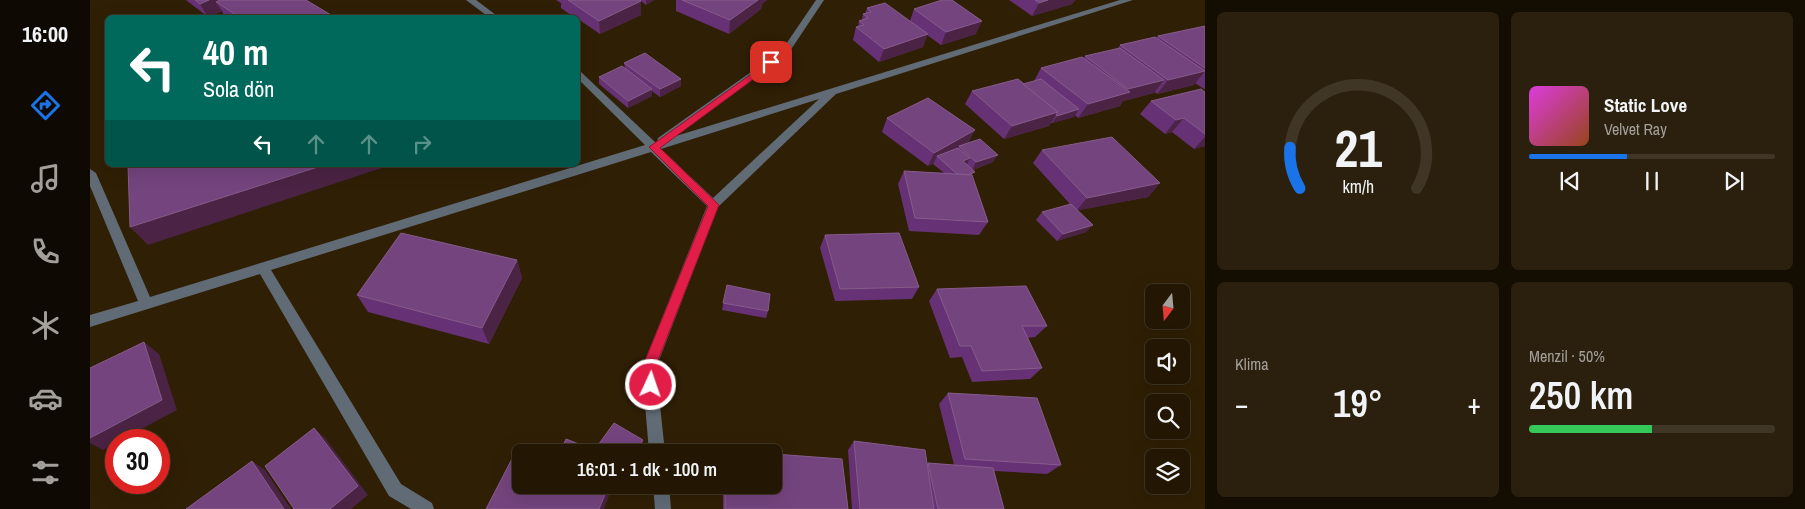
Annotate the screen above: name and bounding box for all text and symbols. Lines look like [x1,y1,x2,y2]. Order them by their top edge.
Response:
text: 16:00 [22,19,68,49]
text: 40 m [203,29,268,76]
icon: left [120,35,185,100]
pin [750,41,792,83]
icon: arrive [757,48,785,76]
text: Sola dön [203,74,274,104]
icon: directions [28,88,63,123]
text: Static Love [1604,92,1687,118]
text: 21 [1334,113,1382,183]
text: Velvet Ray [1604,118,1667,140]
icon: left [249,130,277,158]
icon: ahead [302,130,330,158]
icon: ahead [355,130,383,158]
icon: right [408,130,436,158]
icon: music [28,161,63,196]
icon: previous [1556,167,1584,195]
icon: pause [1638,167,1666,195]
icon: next [1720,167,1748,195]
text: km/h [1342,175,1374,199]
icon: phone [28,234,63,269]
north arrow [1145,284,1190,329]
map controls [1145,284,1190,494]
icon: climate [28,308,63,343]
button: sound [1145,339,1190,384]
text: Menzil · 50% [1529,345,1605,367]
text: Klima [1235,353,1269,375]
position arrow [624,358,676,410]
text: 250 km [1529,370,1633,421]
text: 19° [1333,378,1383,429]
icon: car [28,381,63,416]
text: − [1235,385,1248,423]
text: + [1468,385,1481,423]
button: search [1145,394,1190,439]
speed limit sign: 30 [105,429,170,494]
button: layers [1145,449,1190,494]
icon: filters [28,455,63,490]
text: 16:01 · 1 dk · 100 m [577,456,717,482]

